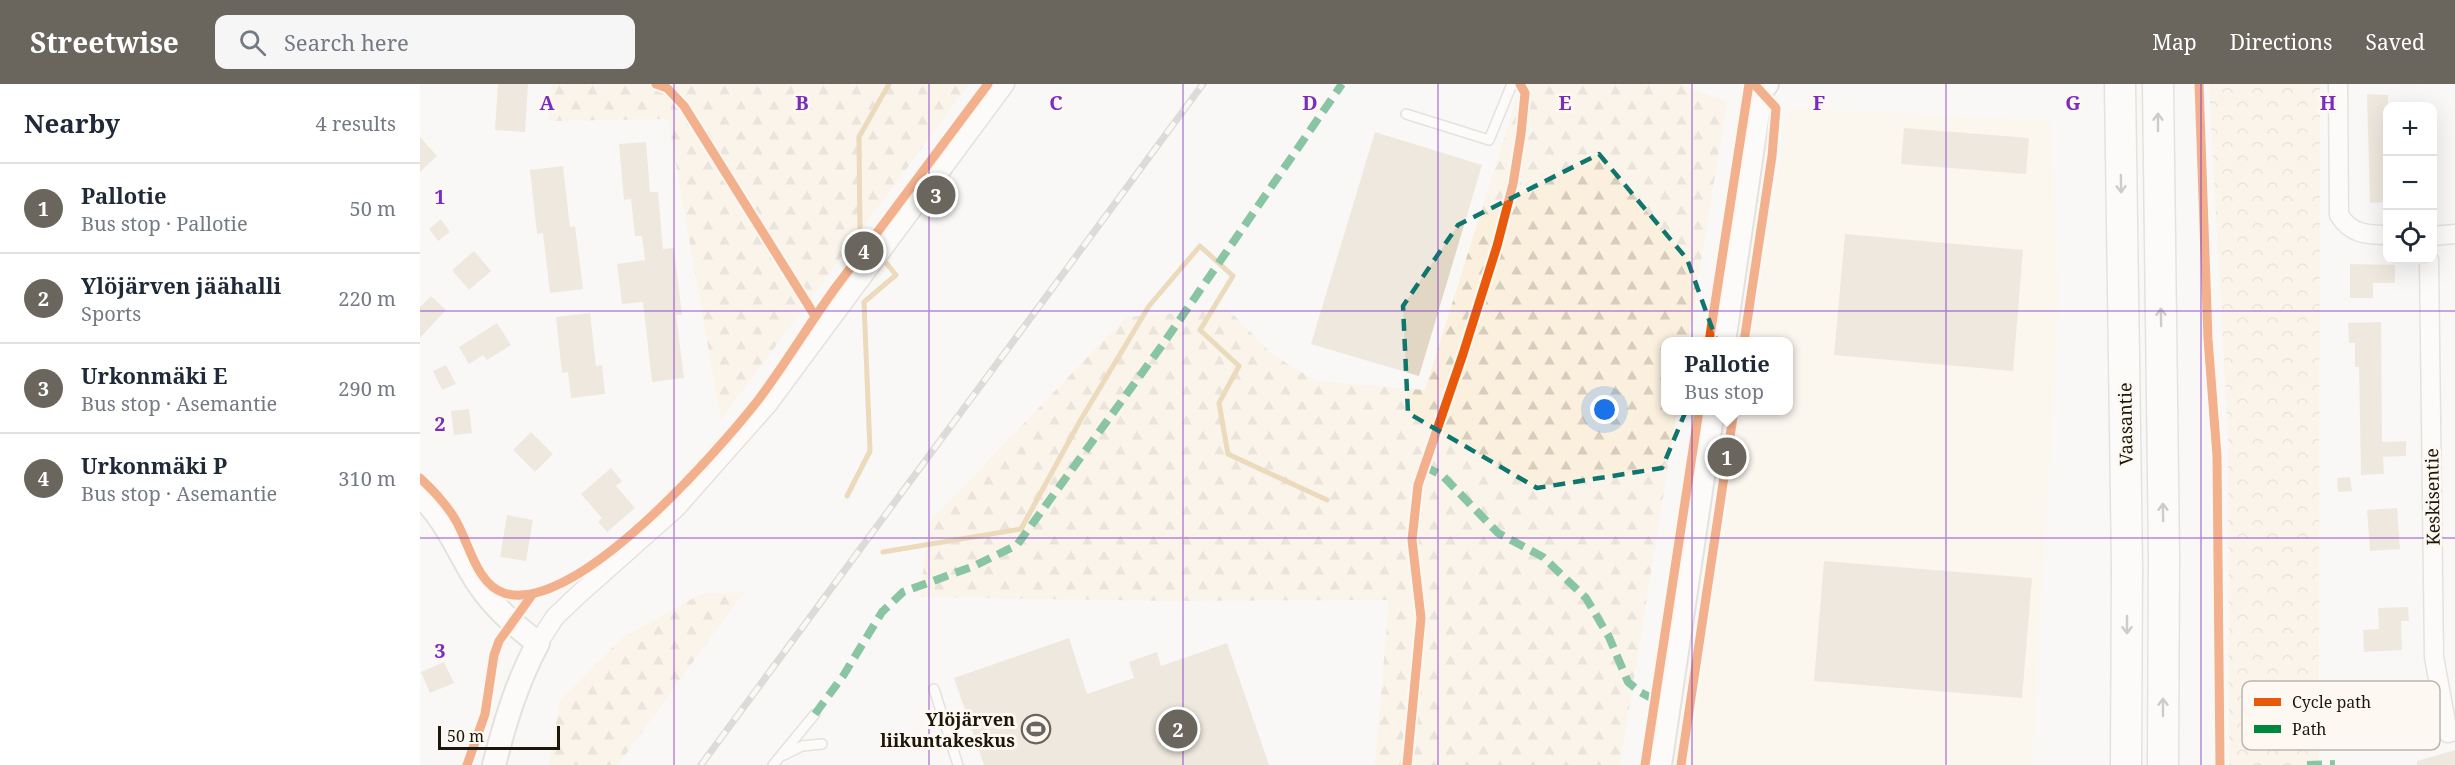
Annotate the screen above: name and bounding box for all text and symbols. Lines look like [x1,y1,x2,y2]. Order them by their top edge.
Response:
search box [215,15,635,69]
text: Streetwise [30,23,179,61]
icon: search [236,26,269,59]
text: Search here [284,27,409,57]
text: Map [2152,28,2197,56]
text: Directions [2230,28,2332,56]
text: Saved [2365,28,2425,56]
text: A [539,89,555,116]
text: B [795,89,809,116]
text: C [1049,89,1063,116]
text: D [1302,89,1318,116]
text: E [1558,89,1572,116]
text: F [1813,89,1825,116]
text: G [2065,89,2081,116]
text: H [2320,89,2336,116]
map controls [2383,102,2437,264]
button: + [2383,102,2437,156]
text: Nearby [24,105,120,141]
text: 4 results [316,110,396,137]
one-way arrow [2152,112,2164,132]
button: − [2383,156,2437,210]
pin: 3 [916,172,956,218]
one-way arrow [2115,174,2127,194]
text: Pallotie [81,180,166,210]
text: 1 [434,183,446,210]
text: 1 [38,195,49,222]
text: 50 m [350,195,396,222]
text: Bus stop · Pallotie [81,210,248,237]
button: locate [2383,210,2437,264]
pin: 4 [844,228,884,274]
text: Ylöjärven jäähalli [81,270,281,300]
text: 2 [38,285,49,312]
text: 220 m [338,285,396,312]
text: Sports [81,300,141,327]
one-way arrow [2155,307,2166,327]
popup [1661,337,1793,415]
text: Pallotie [1684,348,1770,378]
text: Urkonmäki E [81,360,227,390]
text: 3 [38,375,49,402]
text: 290 m [338,375,396,402]
text: Bus stop [1684,378,1764,405]
street label: Vaasantie [2112,382,2138,466]
text: Bus stop · Asemantie [81,390,277,417]
your location [1590,395,1619,424]
text: 2 [434,410,446,437]
pin: 1 [1708,434,1746,479]
street label: Keskisentie [2419,448,2445,546]
text: Urkonmäki P [81,450,227,480]
text: 4 [38,465,49,492]
text: 310 m [338,465,396,492]
text: Bus stop · Asemantie [81,480,277,507]
one-way arrow [2158,502,2169,522]
one-way arrow [2121,614,2133,634]
text: 3 [434,637,446,664]
legend [2242,681,2440,750]
text: Cycle path [2292,691,2371,713]
one-way arrow [2157,697,2169,717]
pin: 2 [1158,706,1197,752]
place label: Ylöjärven liikuntakeskus [880,707,1015,752]
sports icon: Ylöjärven liikuntakeskus [1020,713,1052,745]
text: Path [2292,718,2326,740]
scale bar [438,723,560,750]
text: 50 m [447,725,484,747]

